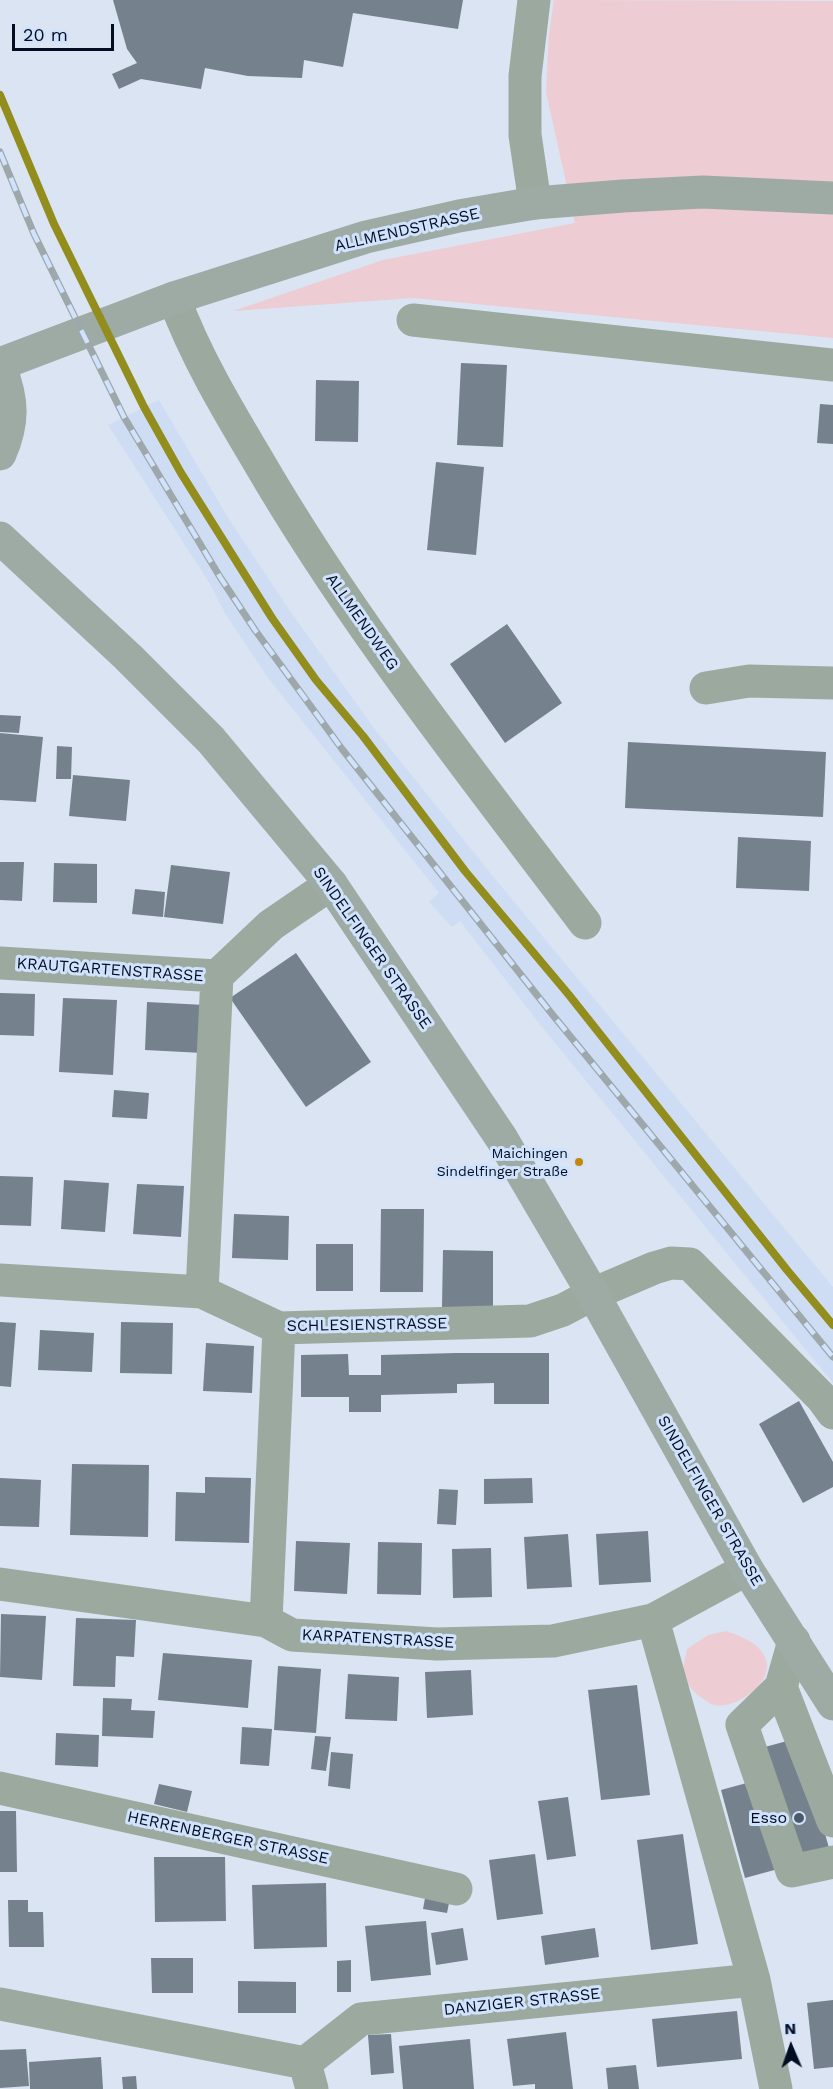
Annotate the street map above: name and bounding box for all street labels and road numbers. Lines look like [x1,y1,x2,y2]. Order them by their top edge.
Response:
street label: ALLMENDSTRASSE [333,204,481,256]
street label: ALLMENDWEG [322,570,402,674]
street label: SINDELFINGER STRASSE [309,863,435,1033]
street label: KRAUTGARTENSTRASSE [16,954,204,986]
street label: SCHLESIENSTRASSE [286,1314,448,1336]
street label: SINDELFINGER STRASSE [653,1412,767,1590]
street label: KARPATENSTRASSE [301,1625,455,1653]
street label: HERRENBERGER STRASSE [125,1807,331,1869]
street label: DANZIGER STRASSE [443,1984,601,2020]

